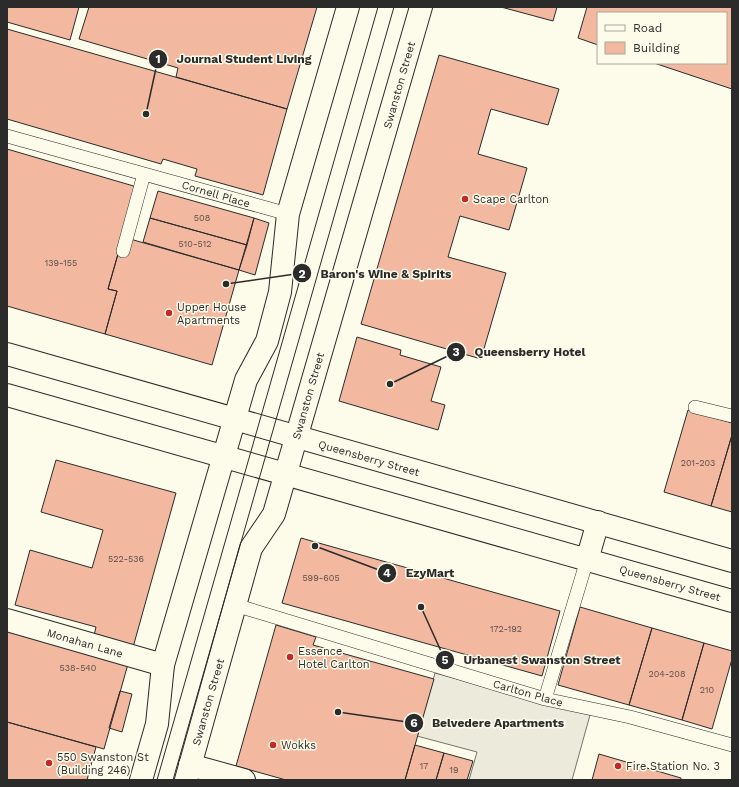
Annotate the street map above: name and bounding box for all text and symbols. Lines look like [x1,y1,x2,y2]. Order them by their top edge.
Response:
legend [597,12,727,64]
text: Road [633,21,662,35]
street label: Swanston Street [381,40,418,130]
text: Building [633,41,680,55]
callout: Journal Student Living [148,47,319,71]
text: 1 [155,52,161,66]
text: Journal Student Living [177,52,312,66]
street label: Cornell Place [180,178,252,210]
place label: Scape Carlton [473,193,549,206]
marker: Scape Carlton [460,194,470,204]
house number: 508 [194,213,210,223]
house number: 510-512 [179,239,211,249]
house number: 139-155 [45,258,77,268]
callout: Baron's Wine & Spirits [292,261,459,285]
text: 2 [298,267,306,281]
text: Baron's Wine & Spirits [321,267,452,281]
place label: Upper House Apartments [177,301,246,327]
marker: Upper House Apartments [164,308,174,318]
callout: Queensberry Hotel [446,340,593,364]
text: 3 [452,345,460,359]
text: Queensberry Hotel [475,345,585,359]
street label: Swanston Street [290,351,327,441]
street label: Queensberry Street [317,438,421,479]
house number: 201-203 [681,458,715,468]
house number: 522-536 [108,554,144,564]
callout: EzyMart [377,561,462,585]
street label: Queensberry Street [618,563,722,604]
text: 4 [383,566,391,580]
text: EzyMart [406,566,455,580]
house number: 599-605 [302,573,340,583]
house number: 172-192 [490,624,522,634]
street label: Monahan Lane [45,626,124,661]
place label: Essence Hotel Carlton [298,645,370,671]
callout: Urbanest Swanston Street [435,648,628,672]
marker: Essence Hotel Carlton [285,652,295,662]
text: 5 [442,653,449,667]
text: Urbanest Swanston Street [463,653,621,667]
street label: Swanston Street [190,657,227,747]
house number: 538-540 [60,663,97,673]
house number: 204-208 [649,669,685,679]
street label: Carlton Place [491,677,564,710]
house number: 210 [700,685,715,695]
callout: Belvedere Apartments [404,711,572,735]
text: 6 [410,716,418,730]
text: Belvedere Apartments [432,716,565,730]
place label: Wokks [281,739,316,752]
marker: Wokks [268,740,278,750]
place label: 550 Swanston St (Building 246) [57,751,149,777]
marker: 550 Swanston St (Building 246) [44,758,54,768]
place label: Fire Station No. 3 [626,760,720,773]
house number: 17 [420,761,428,771]
marker: Fire Station No. 3 [613,761,623,771]
house number: 19 [449,765,459,775]

